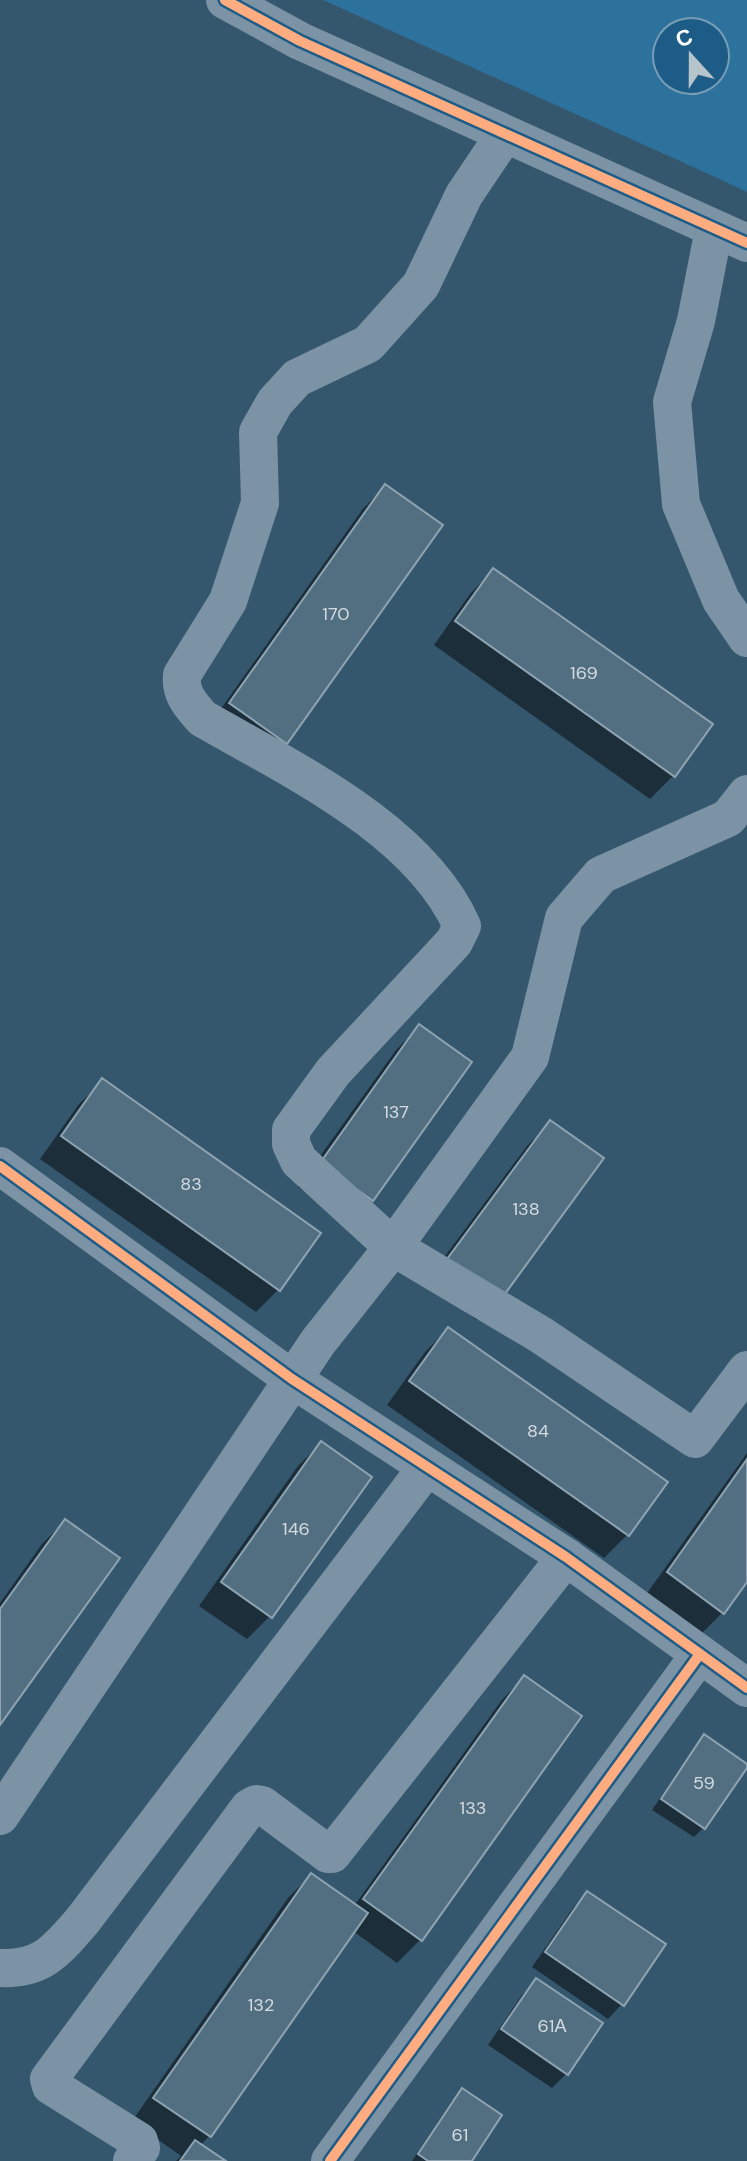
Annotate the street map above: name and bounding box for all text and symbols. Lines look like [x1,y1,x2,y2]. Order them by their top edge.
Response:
north arrow [651,16,731,96]
text: С [671,21,697,54]
house number: 170 [322,602,350,626]
house number: 169 [570,661,598,685]
house number: 137 [383,1100,409,1124]
house number: 83 [180,1172,202,1196]
house number: 138 [512,1197,540,1221]
house number: 84 [527,1419,549,1443]
house number: 146 [282,1517,310,1541]
house number: 59 [693,1771,715,1795]
house number: 133 [460,1796,486,1820]
house number: 132 [248,1993,274,2017]
house number: 61А [538,2014,566,2038]
house number: 61 [452,2123,468,2147]

